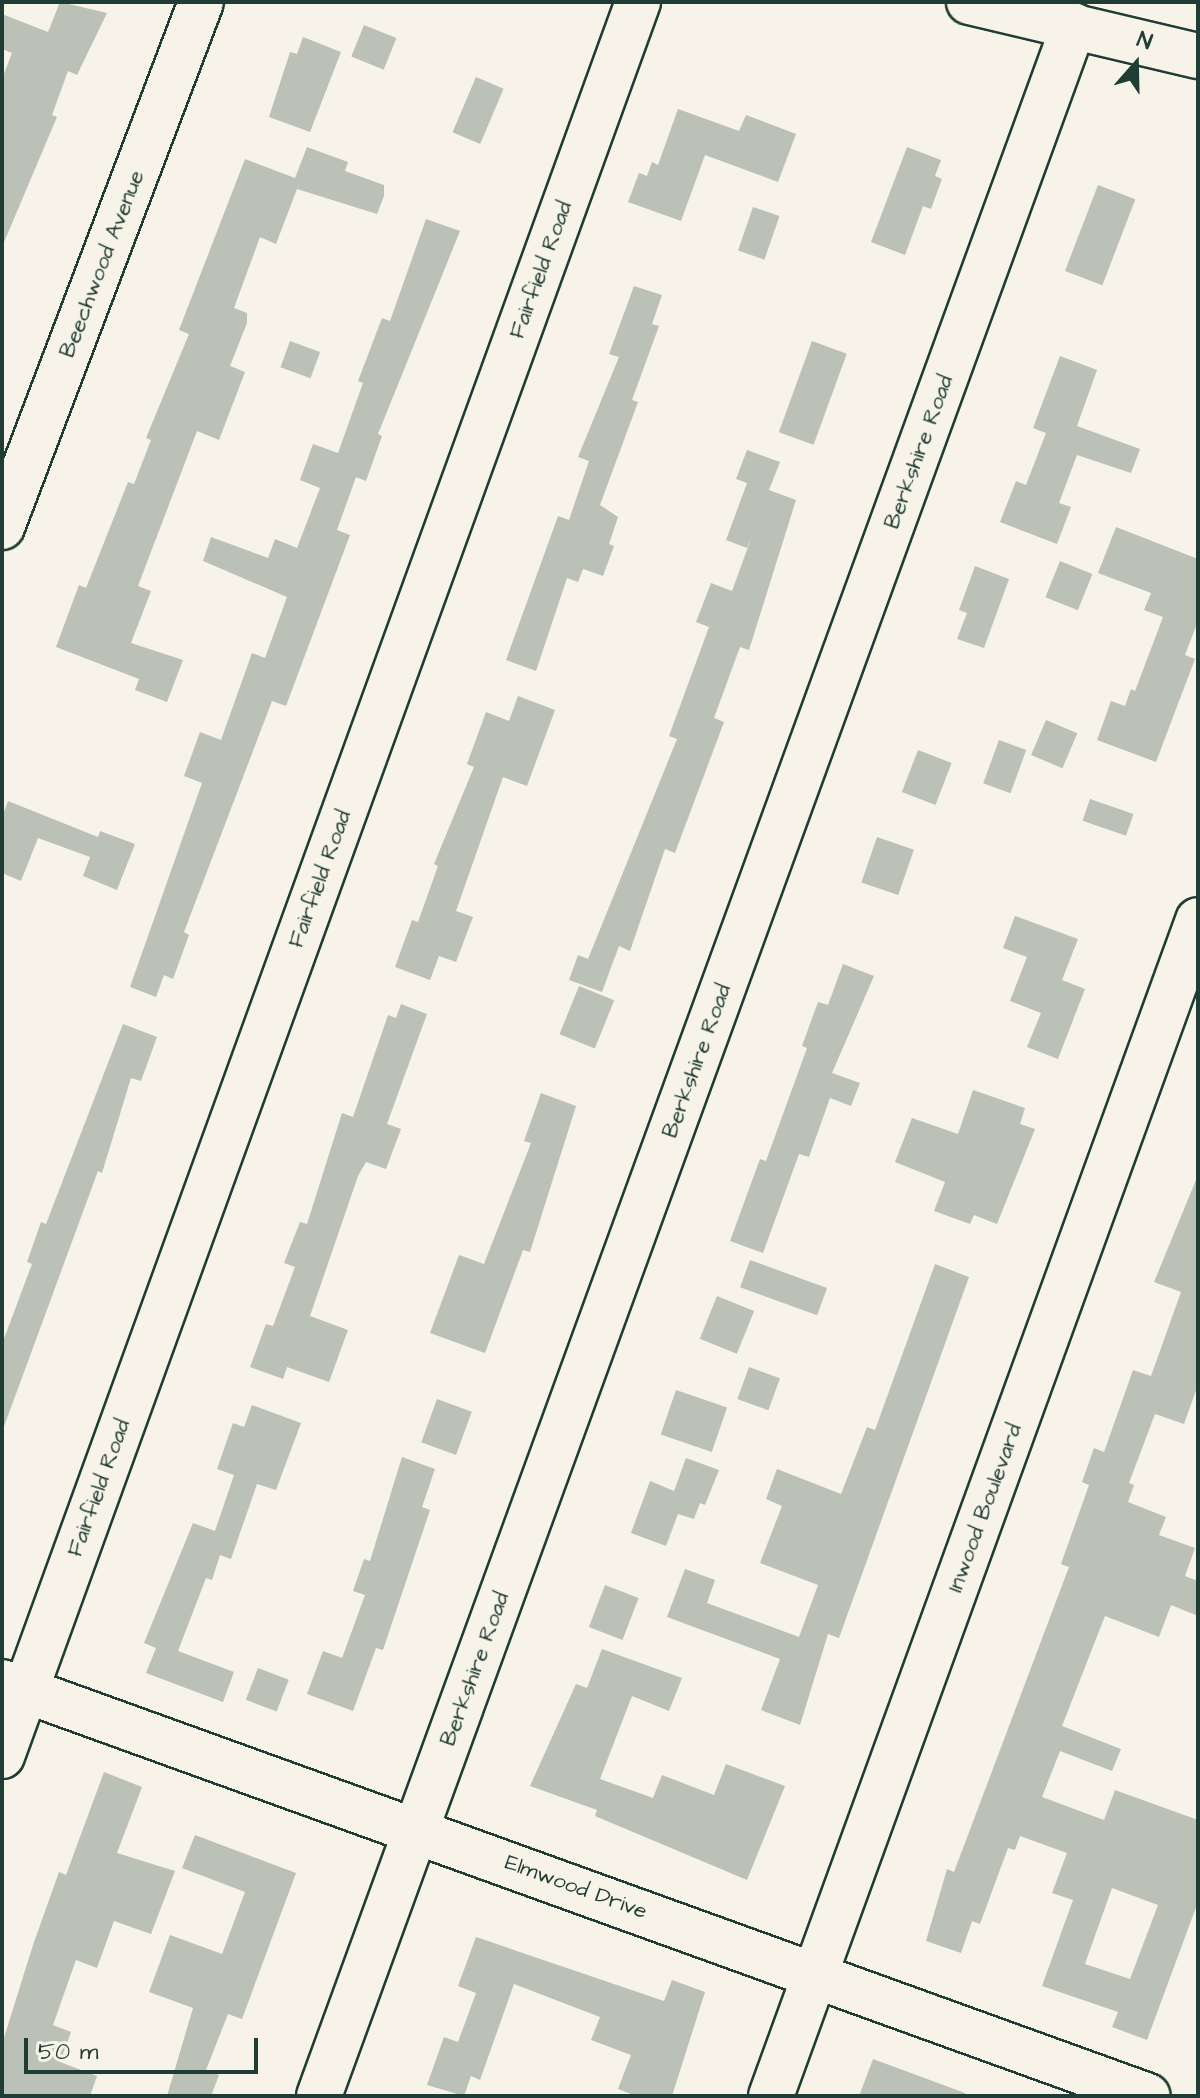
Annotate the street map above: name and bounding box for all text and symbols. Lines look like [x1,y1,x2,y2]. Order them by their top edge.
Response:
north arrow [1096,24,1176,104]
text: N [1133,24,1156,58]
street label: Beechwood Avenue [54,167,150,361]
street label: Fairfield Road [504,198,578,342]
street label: Berkshire Road [879,371,959,533]
street label: Fairfield Road [283,807,357,951]
street label: Berkshire Road [657,980,737,1142]
street label: Fairfield Road [62,1416,136,1560]
street label: Inwood Boulevard [942,1420,1028,1596]
street label: Berkshire Road [435,1588,515,1750]
street label: Elmwood Drive [501,1849,651,1925]
scale bar [28,2022,262,2072]
text: 50 m [38,2035,98,2069]

